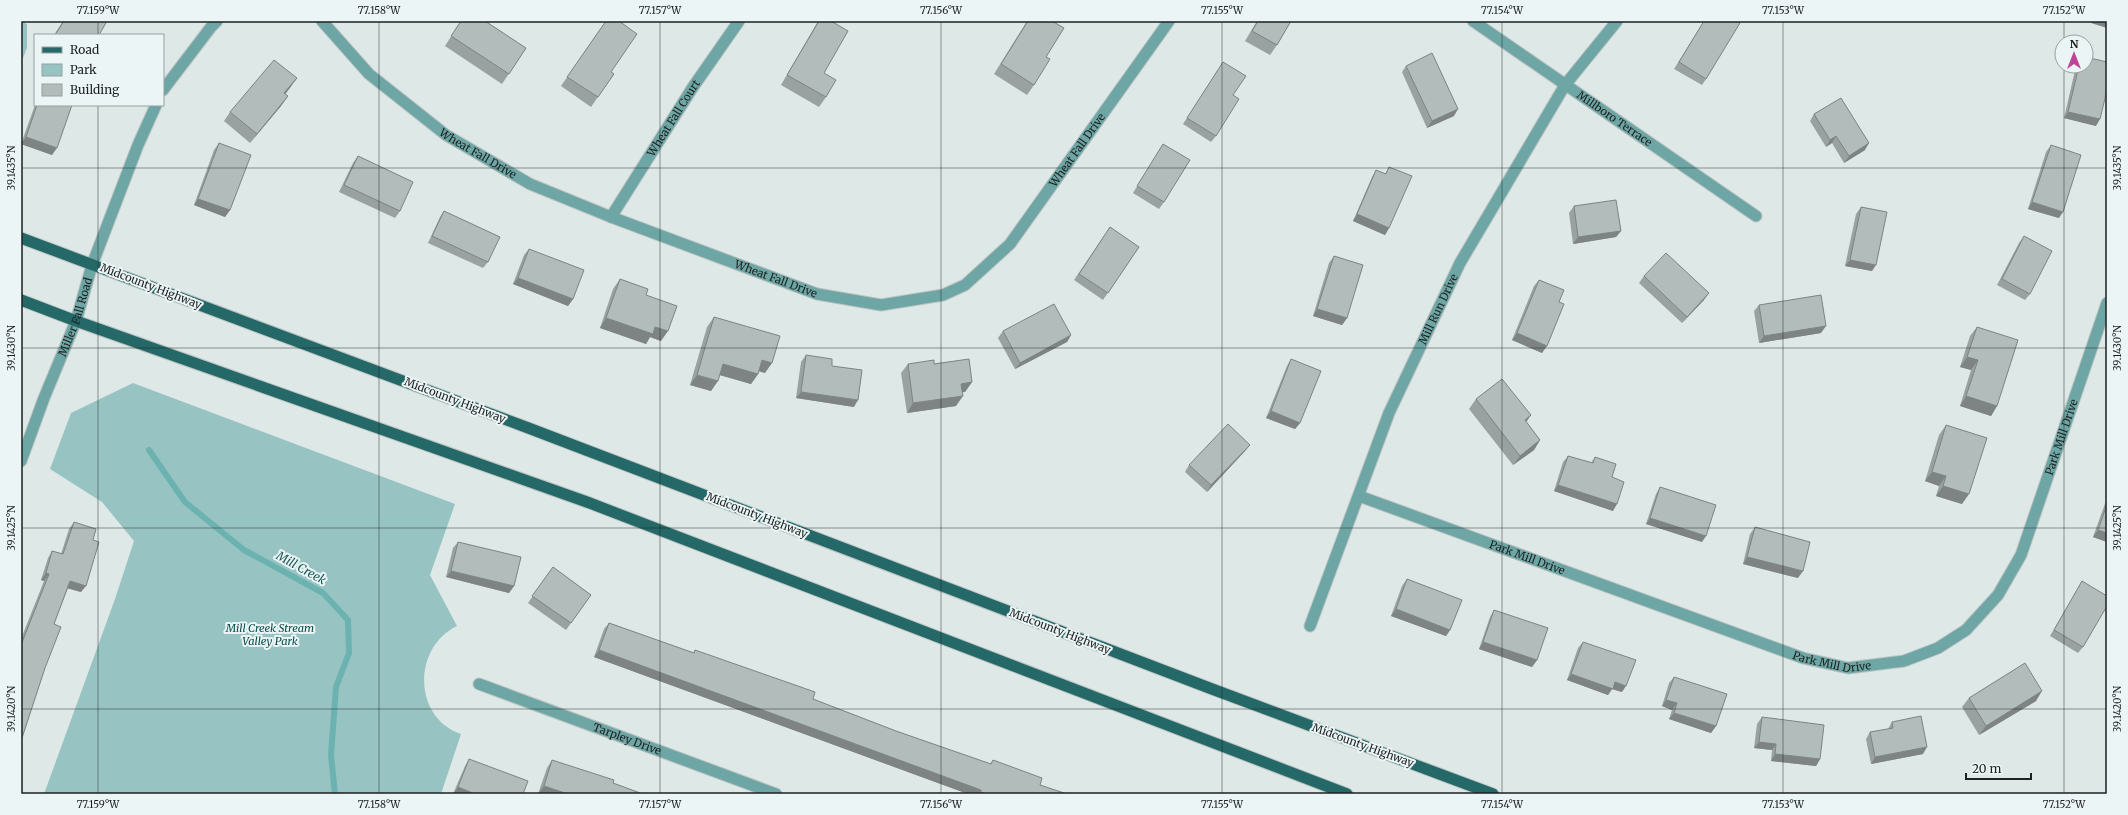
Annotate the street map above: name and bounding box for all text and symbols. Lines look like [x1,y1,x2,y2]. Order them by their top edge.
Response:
text: 77.159°W [77,4,120,17]
text: 77.158°W [358,4,401,17]
text: 77.157°W [639,4,682,17]
text: 77.156°W [920,4,963,17]
text: 77.155°W [1201,4,1244,17]
text: 77.154°W [1481,4,1524,17]
text: 77.153°W [1762,4,1805,17]
text: 77.152°W [2043,4,2086,17]
legend [34,34,164,106]
north arrow [2054,34,2094,74]
text: N [2070,37,2079,51]
text: Road [70,42,99,57]
text: Park [70,62,97,77]
street label: Wheat Fall Court [643,76,703,160]
text: Building [70,82,120,97]
street label: Millboro Terrace [1574,88,1655,150]
street label: Wheat Fall Drive [1045,110,1108,190]
street label: Wheat Fall Drive [436,125,519,182]
text: 39.1435°N [5,145,18,190]
text: 39.1435°N [2111,145,2124,190]
street label: Wheat Fall Drive [732,257,820,301]
street label: Midcounty Highway [98,260,204,312]
street label: Mill Run Drive [1415,271,1461,347]
street label: Miller Fall Road [55,275,95,359]
text: 39.1430°N [5,325,18,371]
text: 39.1430°N [2111,325,2124,371]
street label: Midcounty Highway [402,374,508,426]
street label: Park Mill Drive [2042,397,2081,477]
street label: Midcounty Highway [704,489,810,541]
text: 39.1425°N [5,505,18,551]
text: 39.1425°N [2111,505,2124,551]
street label: Park Mill Drive [1487,537,1567,578]
water label: Mill Creek [273,547,329,588]
street label: Midcounty Highway [1007,605,1113,657]
park label: Mill Creek Stream Valley Park [225,621,314,648]
street label: Park Mill Drive [1791,648,1872,675]
text: 39.1420°N [5,685,18,732]
text: 39.1420°N [2111,685,2124,732]
street label: Tarpley Drive [591,720,664,758]
street label: Midcounty Highway [1310,720,1416,770]
scale bar [1966,755,2031,781]
text: 20 m [1972,761,2001,776]
text: 77.159°W [77,798,120,811]
text: 77.158°W [358,798,401,811]
text: 77.157°W [639,798,682,811]
text: 77.156°W [920,798,963,811]
text: 77.155°W [1201,798,1244,811]
text: 77.154°W [1481,798,1524,811]
text: 77.153°W [1762,798,1805,811]
text: 77.152°W [2043,798,2086,811]

